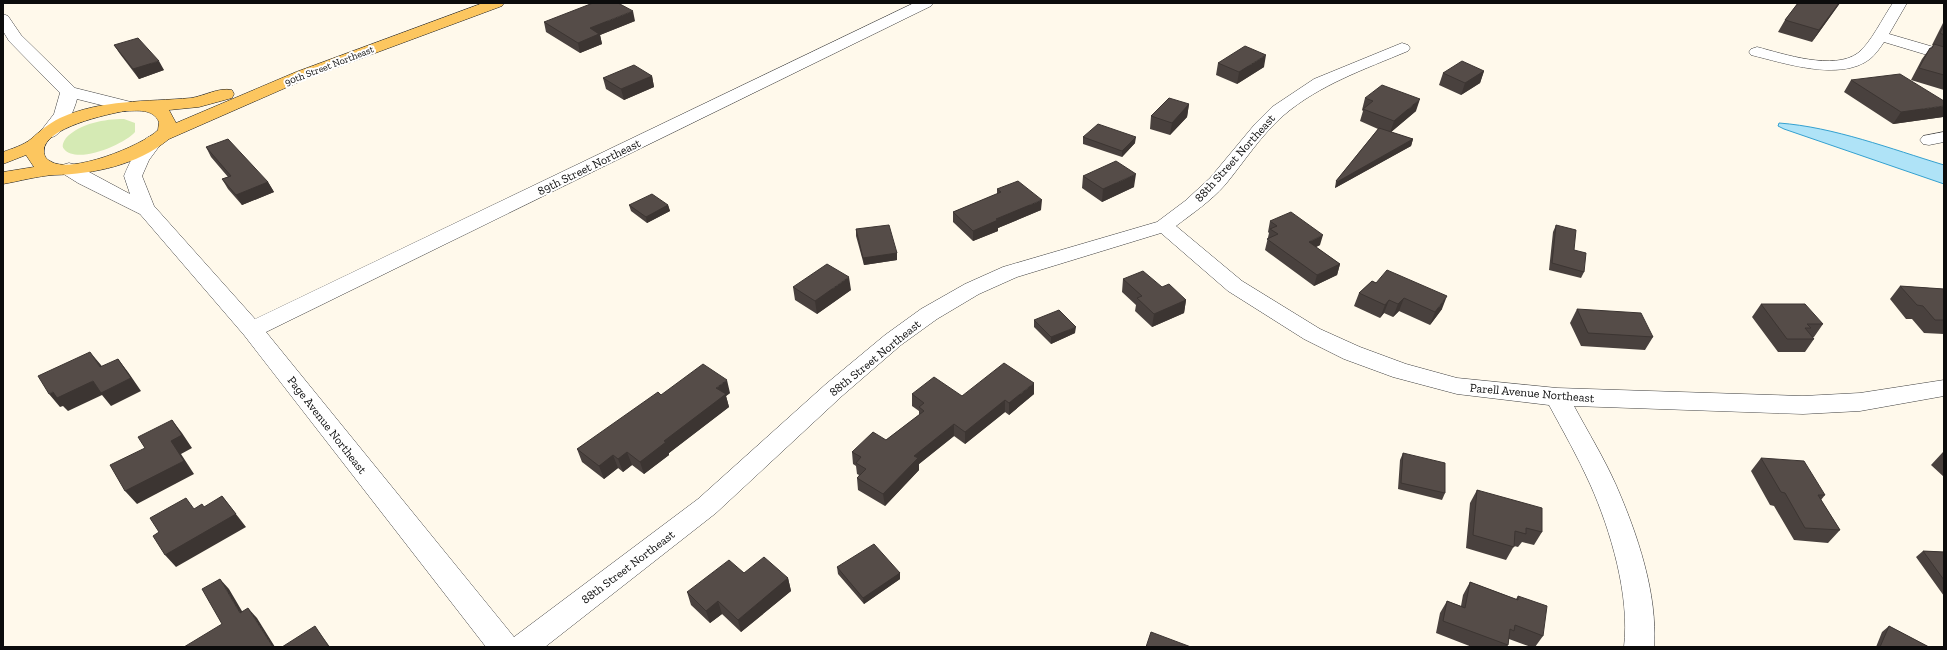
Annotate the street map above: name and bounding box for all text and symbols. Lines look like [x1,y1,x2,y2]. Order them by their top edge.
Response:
street label: 90th Street Northeast [283,43,376,88]
street label: 88th Street Northeast [1192,111,1278,205]
street label: 89th Street Northeast [535,136,643,198]
street label: 88th Street Northeast [827,317,924,399]
street label: Page Avenue Northeast [285,373,370,477]
street label: Parell Avenue Northeast [1469,381,1595,405]
street label: 88th Street Northeast [579,527,678,607]

